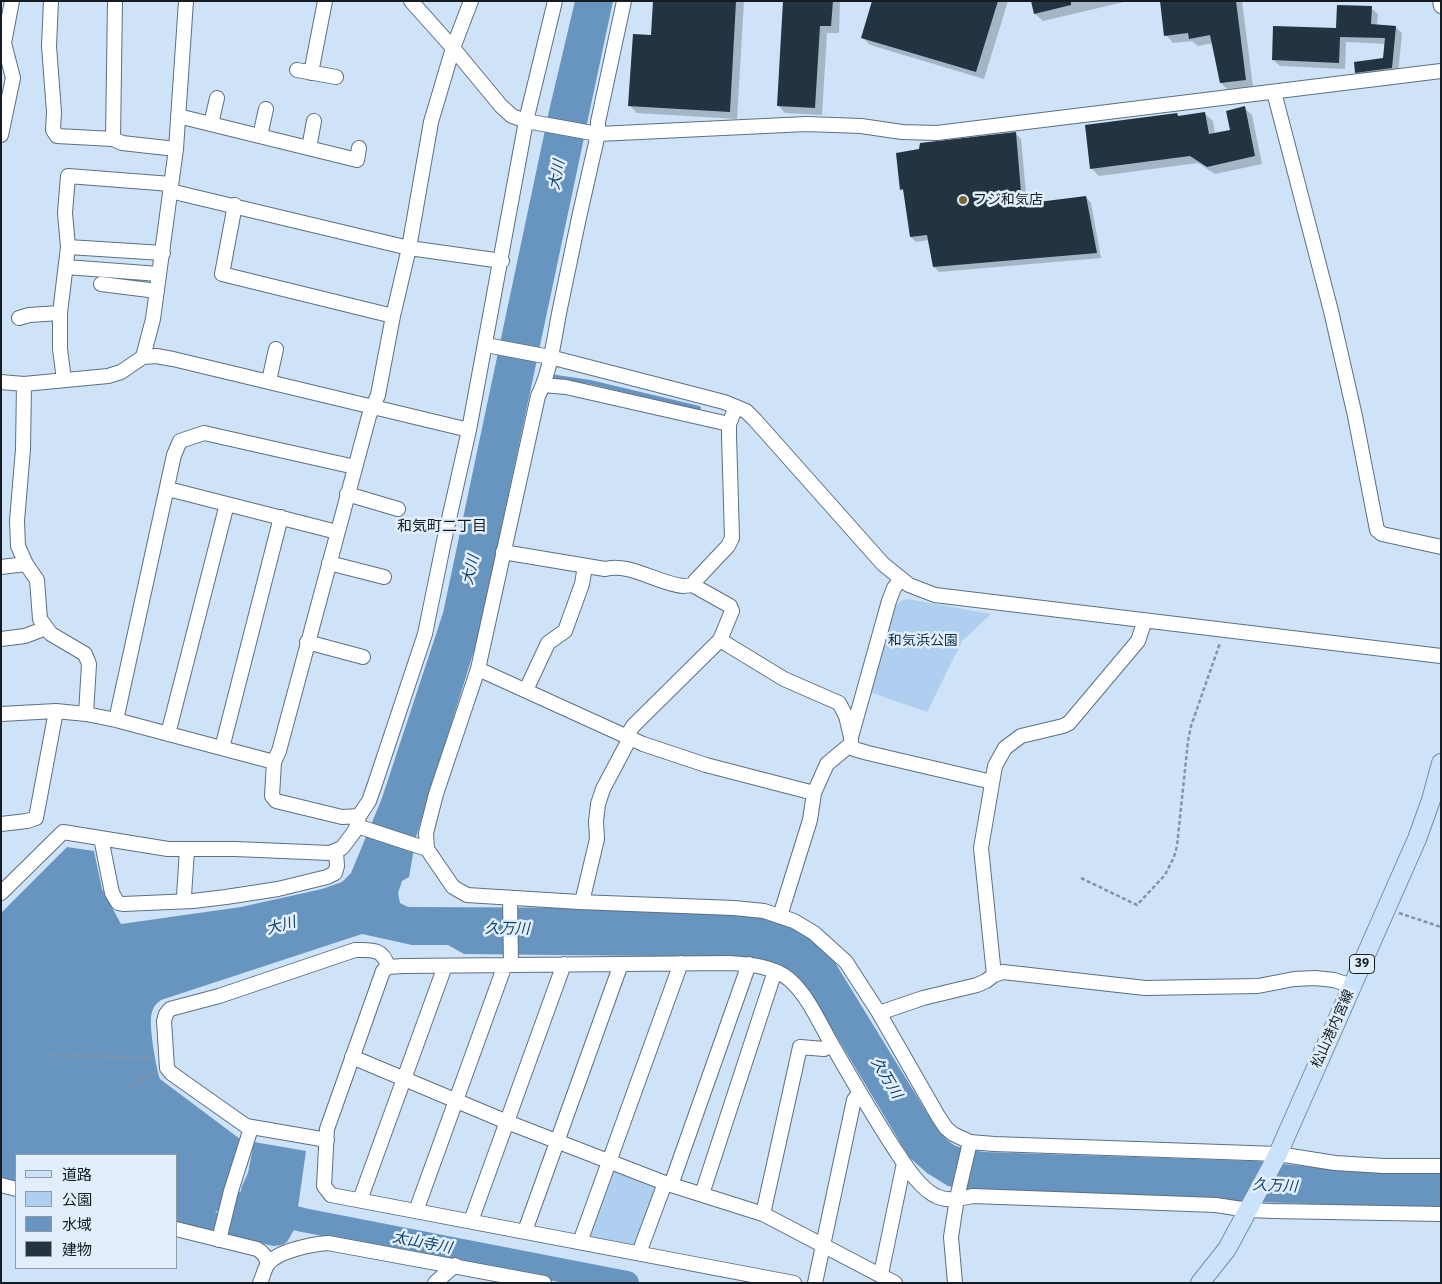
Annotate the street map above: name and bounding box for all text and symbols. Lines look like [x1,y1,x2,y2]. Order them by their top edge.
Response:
water label: 大川 [545,159,569,191]
place label: フジ和気店 [973,192,1043,208]
marker: フジ和気店 [957,194,969,206]
district label: 和気町二丁目 [397,518,487,536]
water label: 大川 [459,553,483,587]
park label: 和気浜公園 [888,633,958,649]
water label: 大川 [264,913,298,939]
water label: 久万川 [484,920,530,938]
road number: 39 [1350,954,1374,974]
street label: 松山港内宮線 [1308,987,1358,1071]
water label: 久万川 [867,1054,905,1102]
legend [15,1154,178,1269]
text: 道路 [62,1165,92,1184]
water label: 久万川 [1252,1176,1298,1196]
text: 公園 [62,1190,92,1209]
text: 水域 [62,1215,92,1234]
water label: 太山寺川 [391,1228,453,1258]
text: 建物 [62,1240,92,1259]

